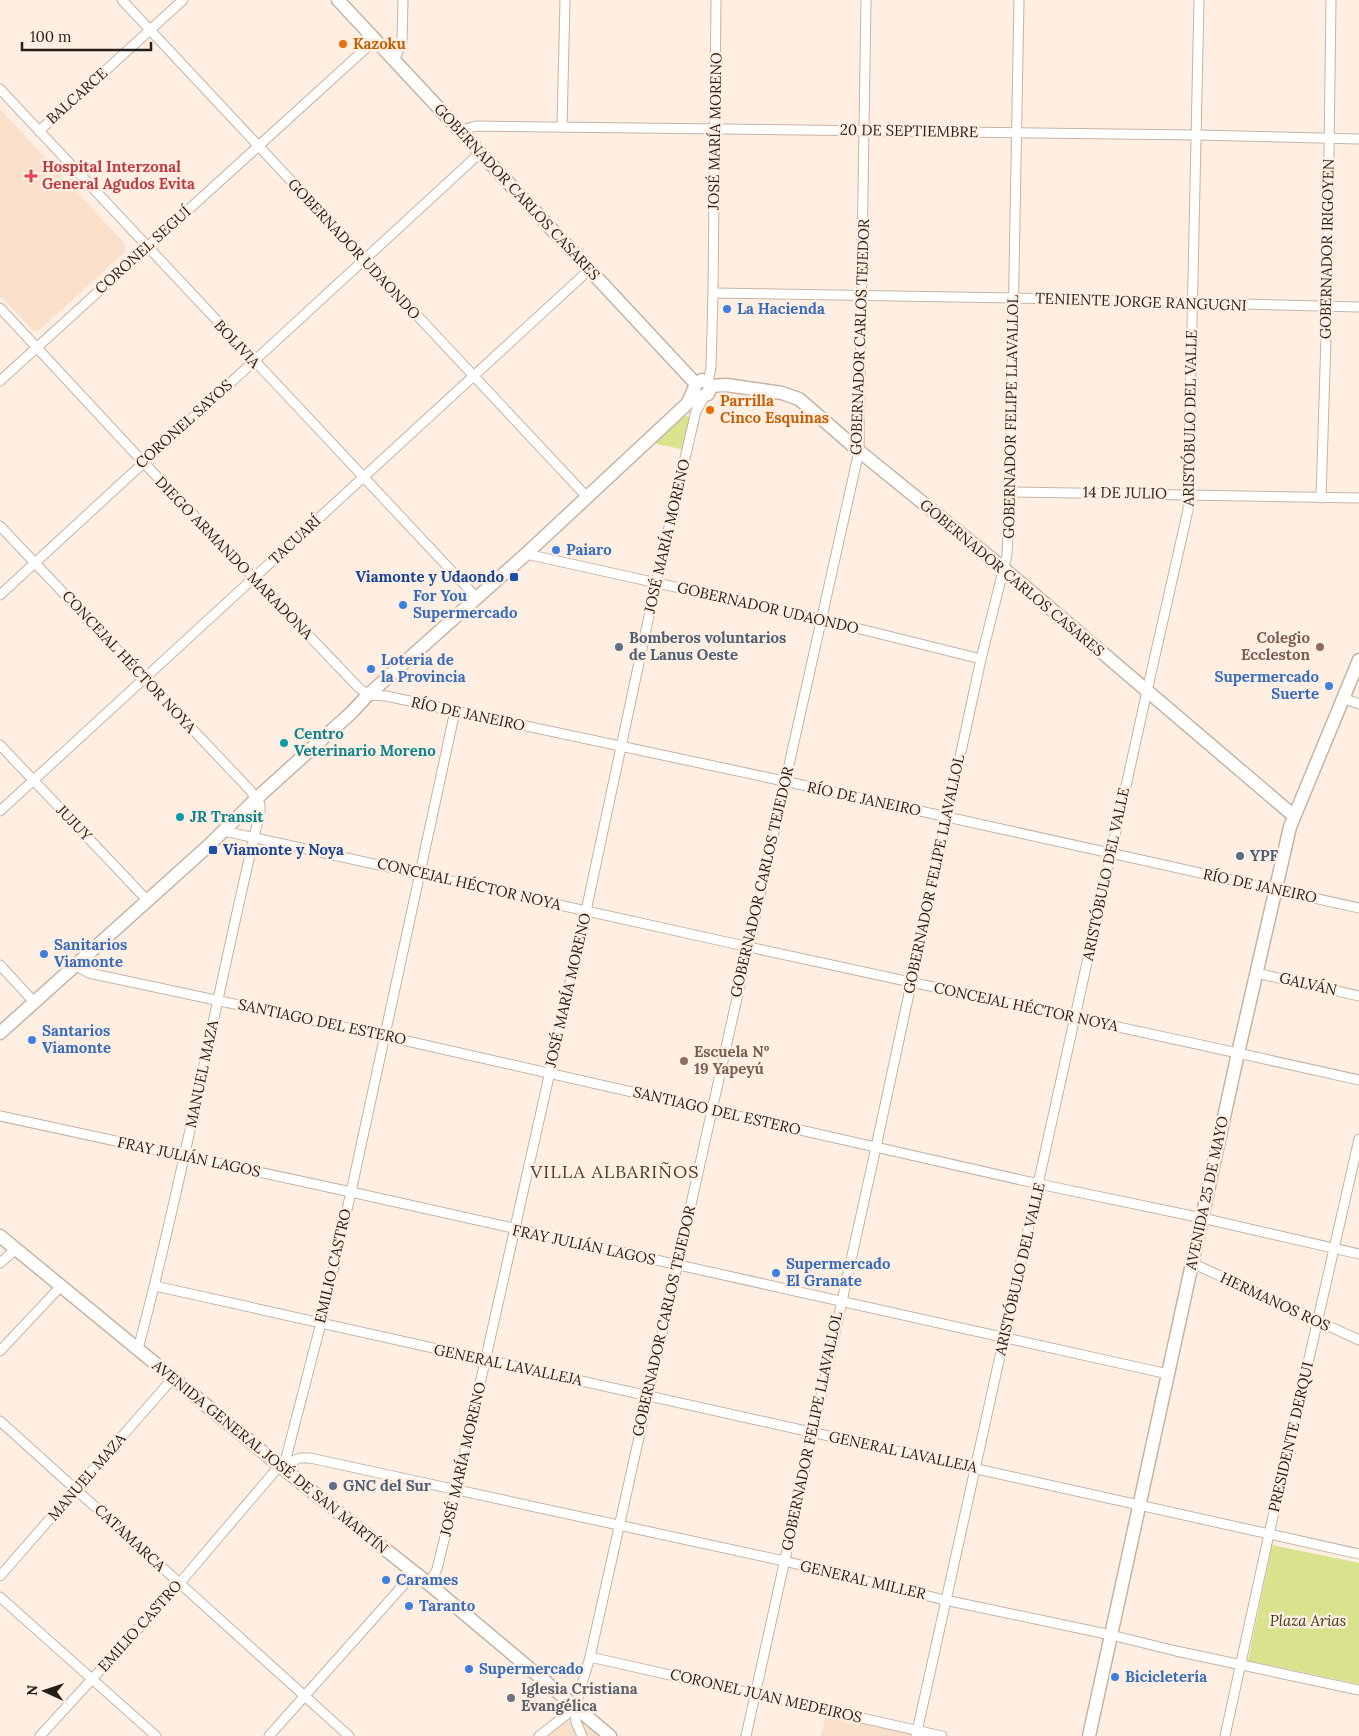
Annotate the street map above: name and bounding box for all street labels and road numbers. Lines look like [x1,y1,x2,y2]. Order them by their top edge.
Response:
street label: JOSÉ MARÍA MORENO [704,52,725,211]
street label: BALCARCE [42,63,111,128]
street label: GOBERNADOR CARLOS CASARES [430,99,604,284]
street label: 20 DE SEPTIEMBRE [840,120,978,141]
street label: GOBERNADOR IRIGOYEN [1315,159,1338,339]
street label: GOBERNADOR UDAONDO [284,174,425,323]
street label: CORONEL SEGUÍ [91,202,194,298]
street label: GOBERNADOR CARLOS TEJEDOR [846,218,873,455]
street label: TENIENTE JORGE RANGUGNI [1035,288,1247,315]
street label: GOBERNADOR FELIPE LLAVALLOL [999,295,1022,539]
street label: BOLIVIA [210,316,265,372]
street label: ARISTÓBULO DEL VALLE [1178,330,1201,507]
street label: CORONEL SAYOS [131,375,236,472]
street label: JOSÉ MARÍA MORENO [639,457,694,616]
street label: DIEGO ARMANDO MARADONA [151,472,318,644]
street label: 14 DE JULIO [1083,482,1167,503]
street label: GOBERNADOR CARLOS CASARES [916,495,1108,660]
street label: TACUARÍ [265,511,324,568]
street label: GOBERNADOR UDAONDO [675,577,861,638]
street label: CONCEJAL HÉCTOR NOYA [58,586,201,737]
street label: RÍO DE JANEIRO [409,692,527,735]
street label: GOBERNADOR FELIPE LLAVALLOL [899,752,968,995]
street label: GOBERNADOR CARLOS TEJEDOR [726,764,797,999]
street label: RÍO DE JANEIRO [805,777,923,820]
street label: ARISTÓBULO DEL VALLE [1078,786,1133,963]
street label: JUJUY [52,800,97,845]
street label: CONCEJAL HÉCTOR NOYA [375,853,564,914]
street label: RÍO DE JANEIRO [1201,864,1319,907]
street label: JOSÉ MARÍA MORENO [540,911,595,1070]
street label: GALVÁN [1278,968,1339,999]
street label: CONCEJAL HÉCTOR NOYA [932,978,1121,1035]
street label: SANTIAGO DEL ESTERO [236,994,408,1049]
street label: MANUEL MAZA [181,1018,222,1130]
street label: SANTIAGO DEL ESTERO [631,1082,803,1139]
street label: AVENIDA 25 DE MAYO [1181,1114,1232,1273]
street label: FRAY JULIÁN LAGOS [116,1132,262,1181]
street label: ARISTÓBULO DEL VALLE [990,1181,1049,1358]
street label: GOBERNADOR CARLOS TEJEDOR [628,1203,699,1438]
street label: EMILIO CASTRO [310,1207,355,1325]
street label: FRAY JULIÁN LAGOS [511,1220,657,1269]
street label: HERMANOS ROS [1217,1268,1333,1335]
street label: GOBERNADOR FELIPE LLAVALLOL [777,1309,846,1552]
street label: GENERAL LAVALLEJA [432,1340,585,1390]
street label: AVENIDA GENERAL JOSÉ DE SAN MARTÍN [148,1355,392,1558]
street label: PRESIDENTE DERQUI [1264,1360,1317,1514]
street label: JOSÉ MARÍA MORENO [435,1380,490,1539]
street label: GENERAL LAVALLEJA [827,1427,980,1477]
street label: MANUEL MAZA [43,1429,130,1524]
street label: CATAMARCA [91,1500,170,1576]
street label: GENERAL MILLER [798,1556,928,1603]
street label: EMILIO CASTRO [94,1576,186,1675]
street label: CORONEL JUAN MEDEIROS [668,1664,864,1727]

